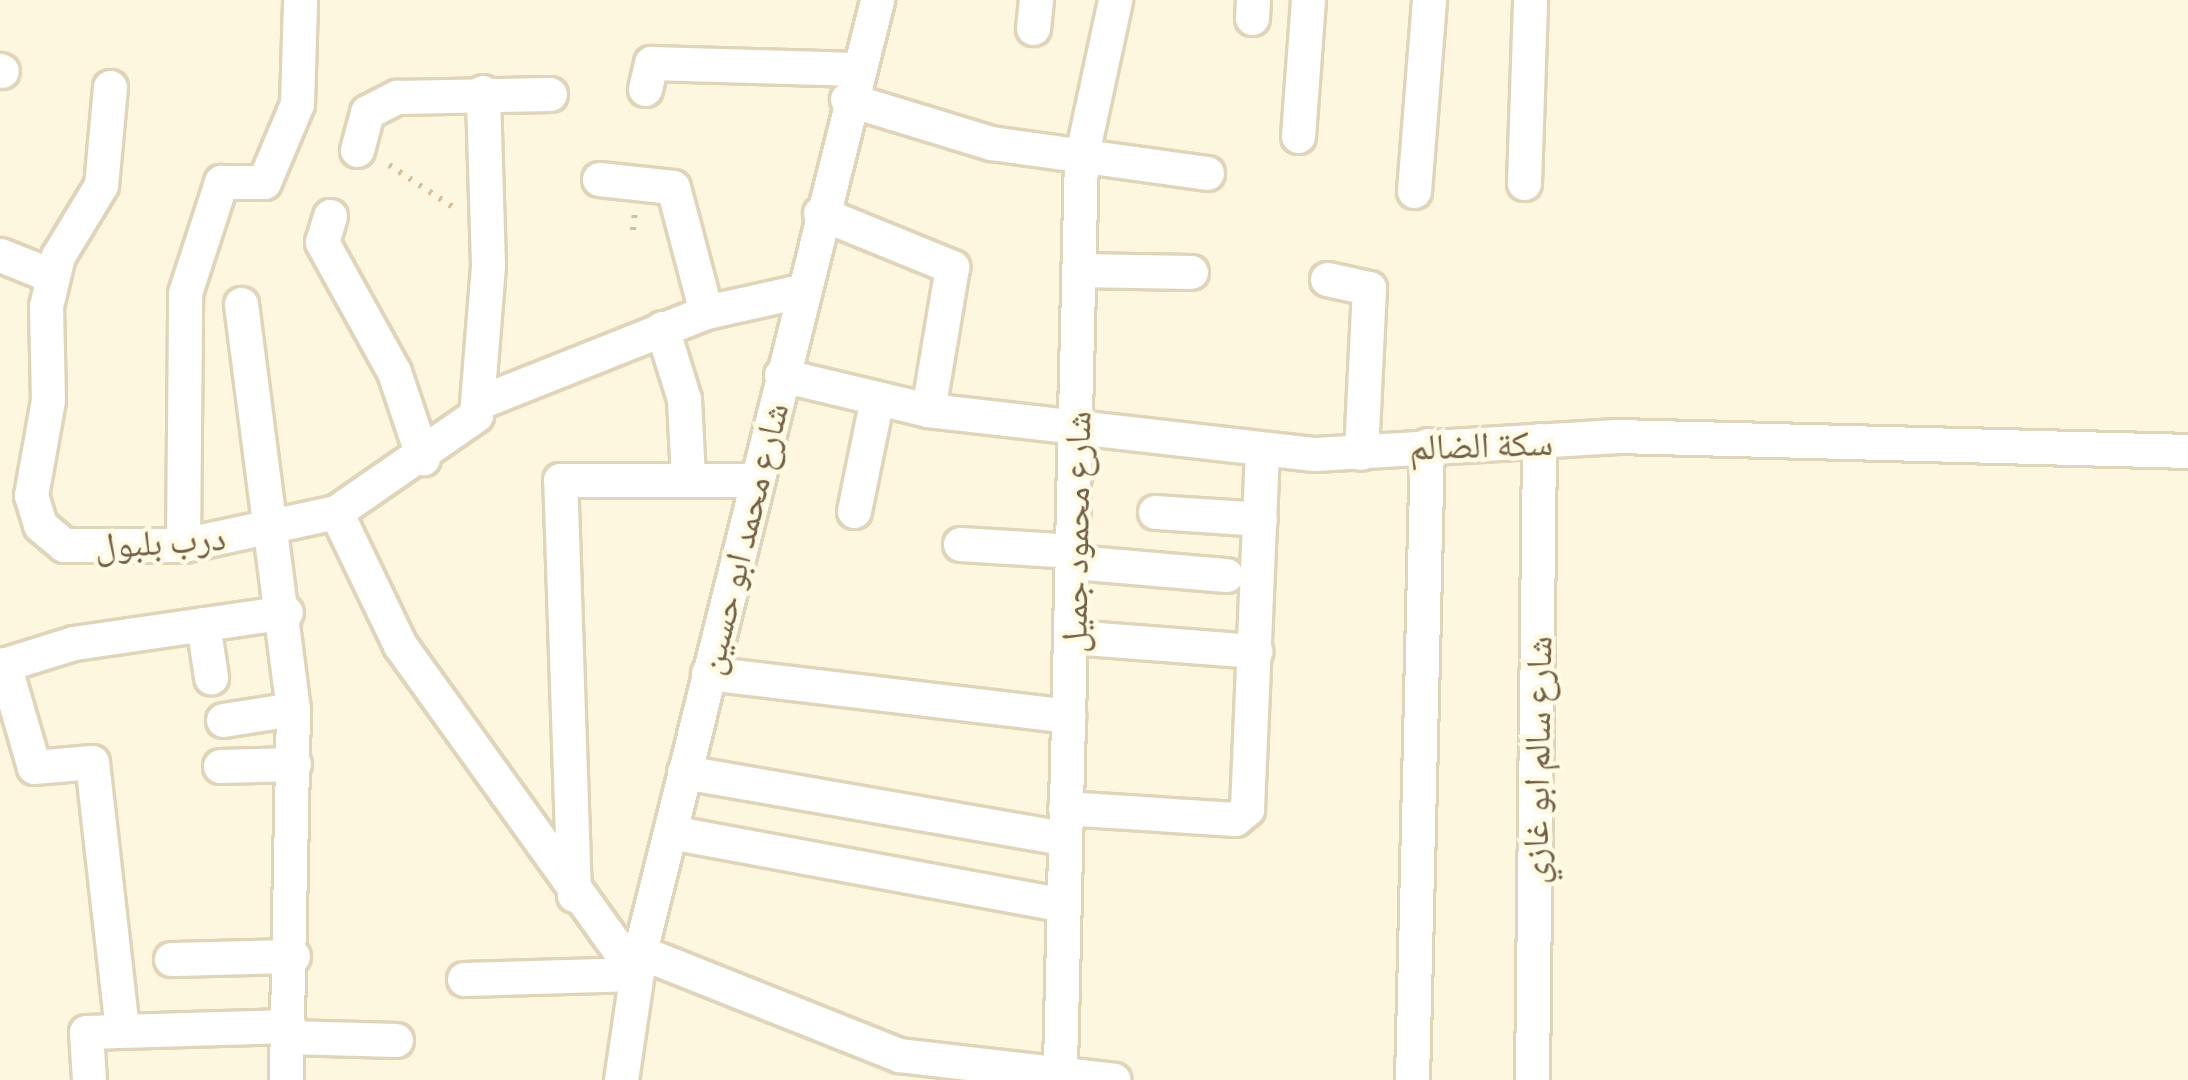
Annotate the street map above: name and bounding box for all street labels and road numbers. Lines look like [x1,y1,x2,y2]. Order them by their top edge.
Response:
street label: شارع محمد ابو حسين [686,398,796,678]
street label: شارع محمود جميل [1050,411,1098,653]
street label: سكة الضالم [1408,419,1554,467]
street label: درب بلبول [93,514,227,566]
street label: شارع سالم ابو غازي [1511,636,1559,884]

